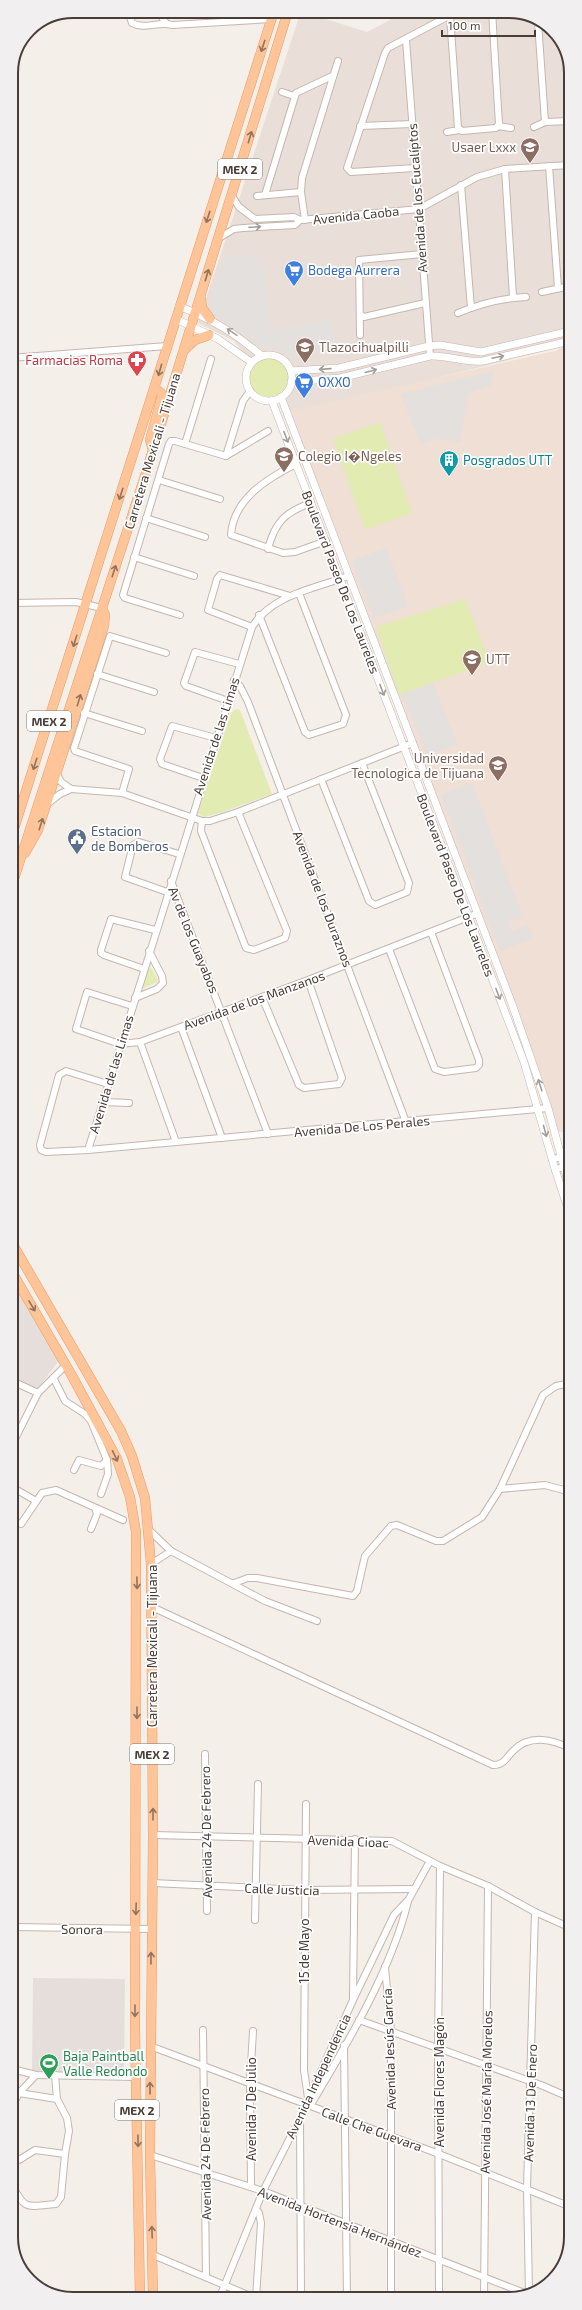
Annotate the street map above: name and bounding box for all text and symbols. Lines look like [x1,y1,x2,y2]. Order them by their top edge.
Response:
scale bar [442,12,535,38]
text: 100 m [448,18,480,32]
one-way arrow [259,40,266,53]
street label: Avenida de los Eucalíptos [404,123,430,273]
one-way arrow [247,131,254,144]
school or university icon: Usaer Lxxx [519,136,541,164]
place label: Usaer Lxxx [452,139,516,155]
road number: MEX 2 [218,159,262,179]
street label: Avenida Caoba [312,203,400,227]
one-way arrow [204,210,211,223]
one-way arrow [248,223,261,230]
supermarket icon: Bodega Aurrera [283,259,305,287]
place label: Bodega Aurrera [308,262,400,278]
one-way arrow [204,269,211,282]
one-way arrow [227,328,238,336]
school or university icon: Tlazocihualpilli [294,336,316,364]
place label: Tlazocihualpilli [319,339,409,355]
pharmacy icon: Farmacias Roma [126,349,148,377]
place label: Farmacias Roma [25,352,123,368]
one-way arrow [491,353,504,361]
one-way arrow [156,363,163,376]
one-way arrow [319,366,332,373]
one-way arrow [364,367,377,374]
street label: Carretera Mexicali - Tijuana [121,371,183,531]
supermarket icon: OXXO [293,371,315,399]
place label: OXXO [318,374,351,390]
one-way arrow [283,431,291,443]
school or university icon: Colegio I�Ngeles [273,445,295,473]
place label: Colegio I�Ngeles [298,448,402,464]
building icon: Posgrados UTT [438,449,460,477]
place label: Posgrados UTT [463,452,553,468]
one-way arrow [117,487,125,499]
street label: Boulevard Paseo De Los Laureles [299,488,383,676]
one-way arrow [111,565,118,578]
one-way arrow [71,634,78,647]
school or university icon: UTT [461,648,483,676]
place label: UTT [486,651,510,667]
street label: Avenida de las Limas [189,675,243,797]
one-way arrow [378,684,386,696]
one-way arrow [76,693,83,706]
road number: MEX 2 [27,711,71,731]
place label: Universidad Tecnologica de Tijuana [351,750,484,781]
school or university icon: Universidad Tecnologica de Tijuana [487,754,509,782]
one-way arrow [31,758,38,771]
street label: Boulevard Paseo De Los Laureles [414,791,498,979]
one-way arrow [37,818,45,830]
place label: Estacion de Bomberos [91,823,169,854]
public building icon: Estacion de Bomberos [66,827,88,855]
street label: Avenida de los Duraznos [290,829,356,969]
street label: Av de los Guayabos [165,884,223,996]
street label: Avenida de los Manzanos [181,967,327,1033]
one-way arrow [495,988,503,1000]
street label: Avenida de las Limas [85,1013,137,1135]
one-way arrow [536,1078,543,1091]
street label: Avenida De Los Perales [293,1112,431,1140]
one-way arrow [541,1124,549,1137]
one-way arrow [28,1300,36,1312]
one-way arrow [112,1450,119,1462]
street label: Carretera Mexicali - Tijuana [144,1565,160,1727]
one-way arrow [133,1576,141,1589]
one-way arrow [133,1706,141,1719]
road number: MEX 2 [130,1744,174,1764]
street label: Avenida 24 De Febrero [197,1766,215,1898]
one-way arrow [149,1808,157,1821]
street label: Avenida Cioac [307,1832,389,1850]
street label: Calle Justicia [244,1880,320,1898]
one-way arrow [132,1902,140,1915]
street label: 15 de Mayo [296,1918,312,1984]
street label: Sonora [61,1921,103,1937]
one-way arrow [147,1952,155,1965]
street label: Avenida Jesús García [379,1988,399,2110]
one-way arrow [131,2004,139,2017]
street label: Avenida José María Morelos [477,2010,495,2174]
street label: Avenida Independencia [282,2011,354,2141]
street label: Avenida Flores Magón [431,2017,447,2147]
street label: Avenida 13 De Enero [520,2044,540,2162]
place label: Baja Paintball Valle Redondo [63,2048,147,2079]
sports icon: Baja Paintball Valle Redondo [38,2052,60,2080]
street label: Avenida 7 De Julio [243,2057,259,2161]
one-way arrow [146,2082,154,2095]
street label: Avenida 24 De Febrero [196,2088,214,2220]
road number: MEX 2 [115,2100,159,2120]
street label: Calle Che Guevara [320,2103,424,2155]
one-way arrow [134,2134,142,2147]
street label: Avenida Hortensia Hernández [256,2183,424,2261]
one-way arrow [148,2226,156,2239]

